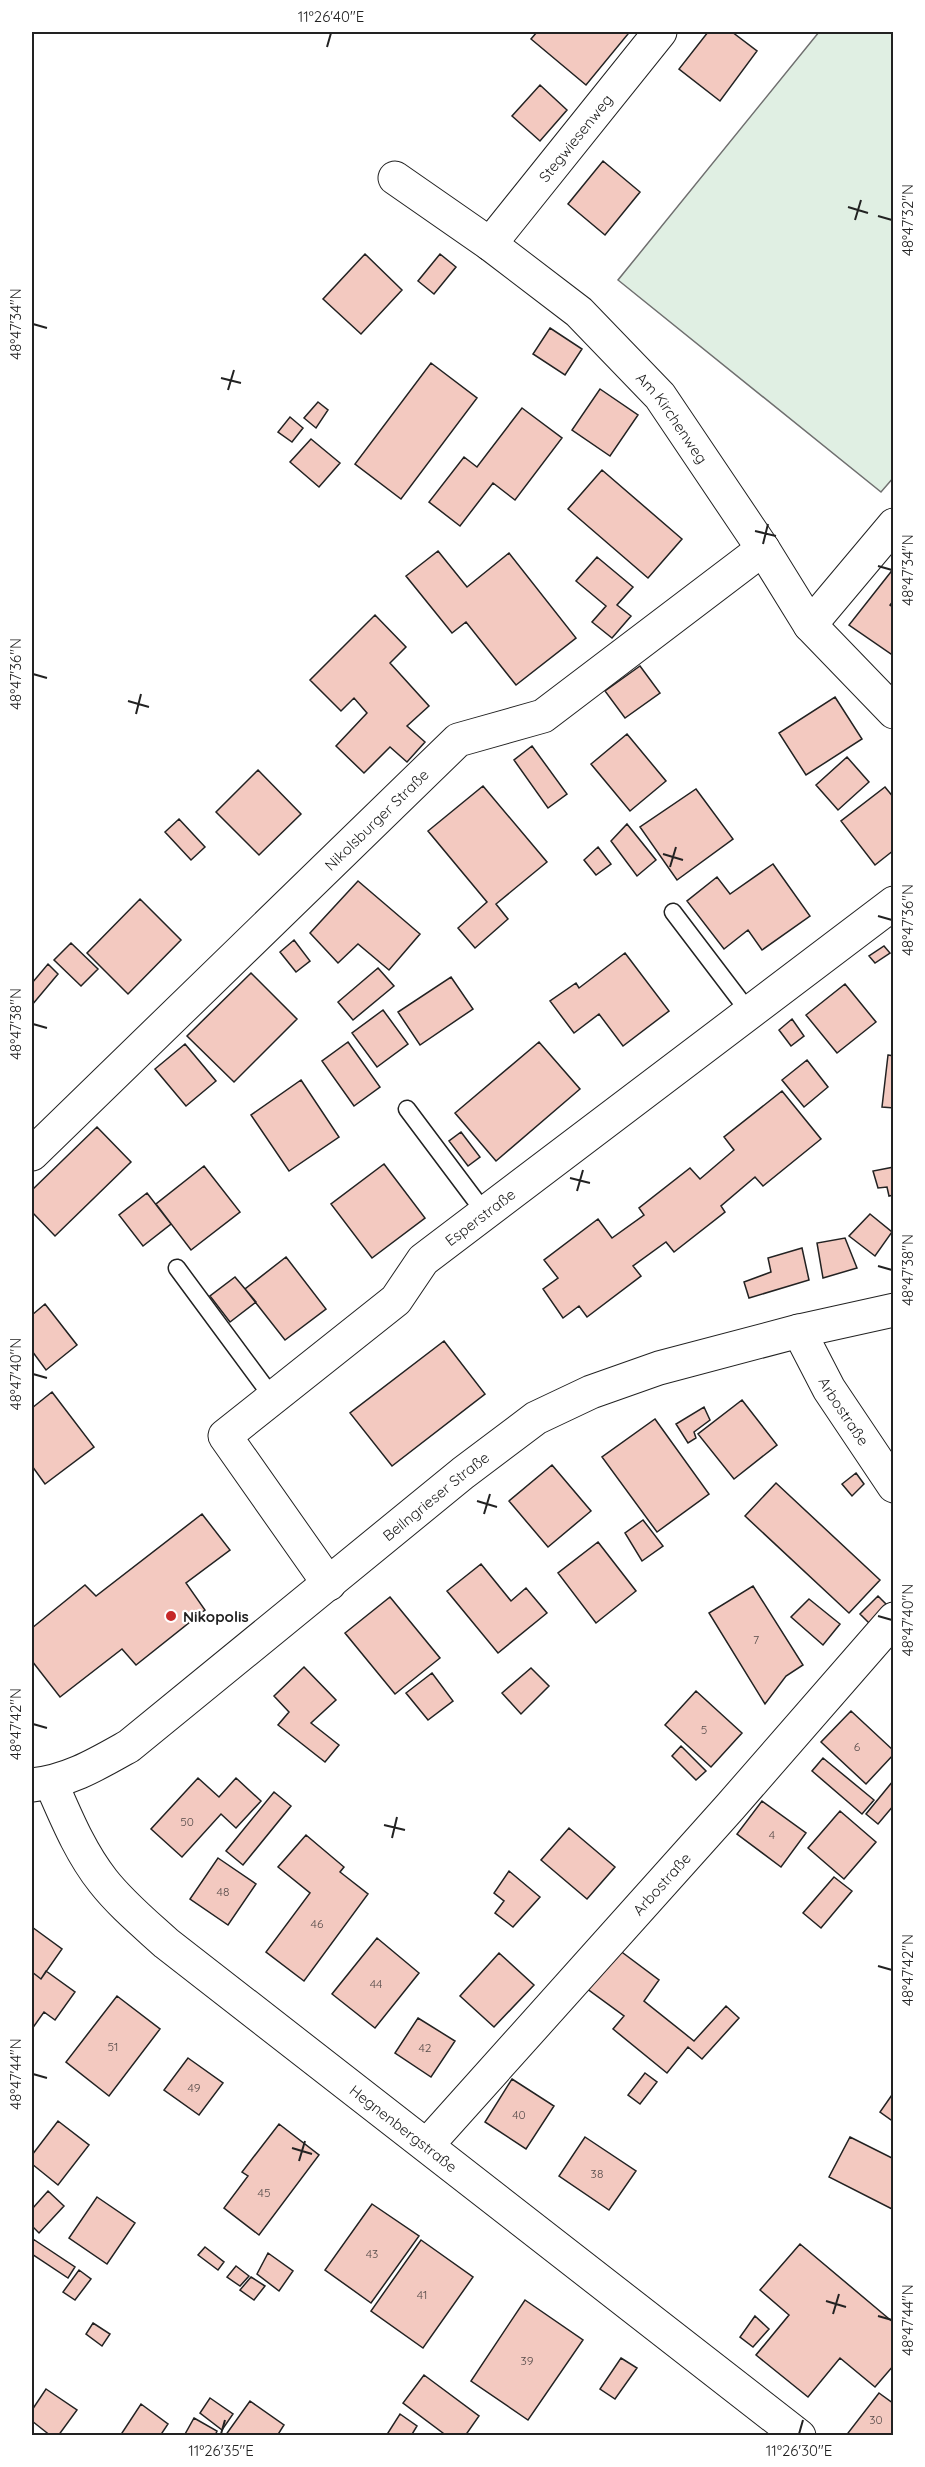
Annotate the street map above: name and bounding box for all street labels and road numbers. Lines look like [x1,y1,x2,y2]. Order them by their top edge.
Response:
street label: Stegwiesenweg [534,90,616,186]
street label: Am Kirchenweg [632,368,712,467]
street label: Nikolsburger Straße [320,765,432,874]
street label: Esperstraße [441,1184,519,1250]
street label: Arbostraße [815,1374,873,1449]
street label: Beilngrieser Straße [378,1447,493,1545]
street label: Arbostraße [628,1848,694,1919]
street label: Hegnenbergstraße [346,2080,461,2176]

